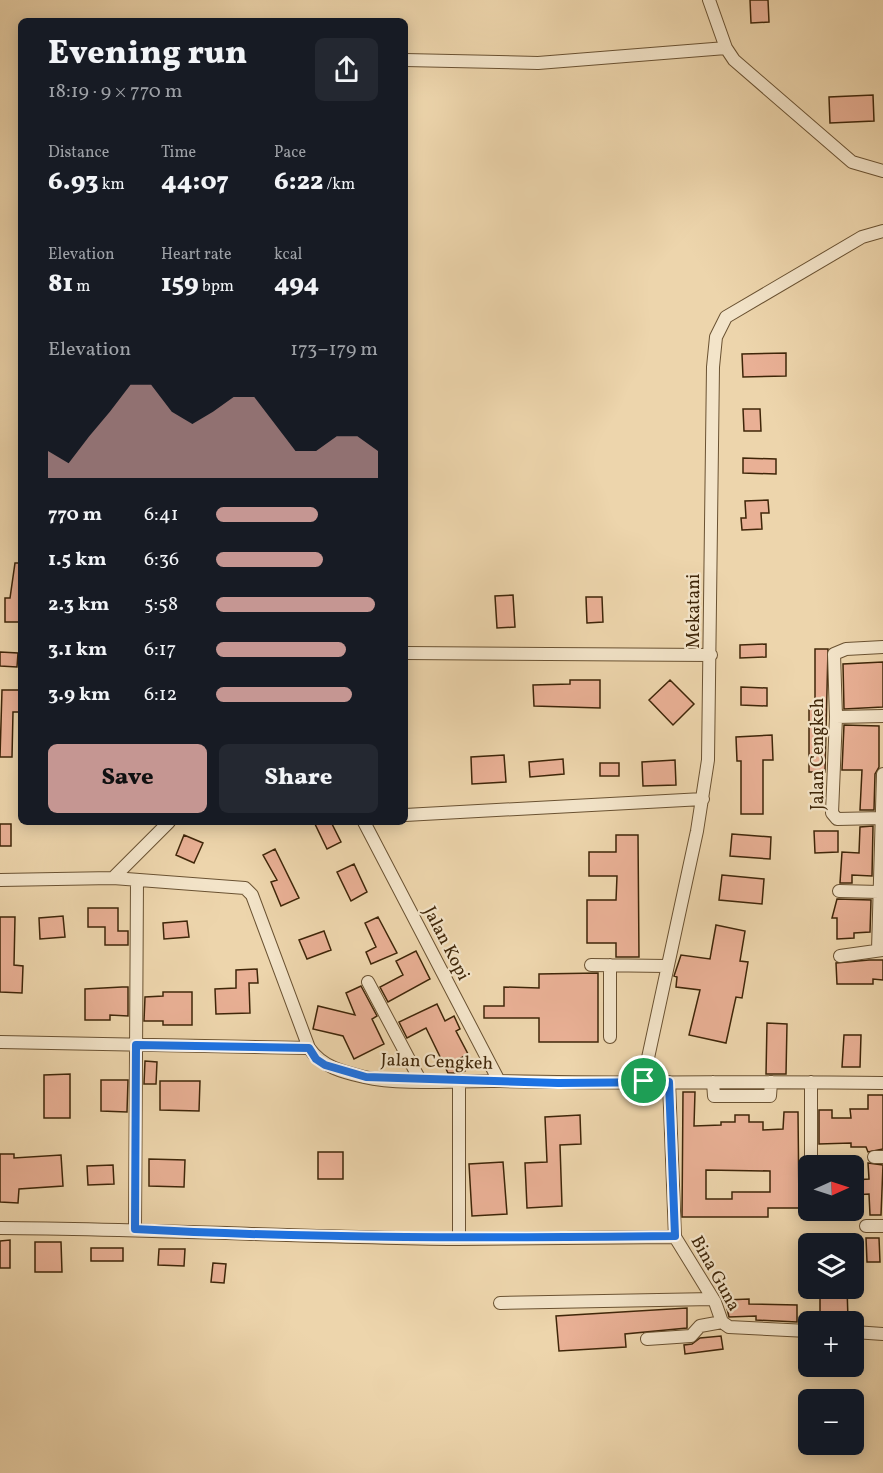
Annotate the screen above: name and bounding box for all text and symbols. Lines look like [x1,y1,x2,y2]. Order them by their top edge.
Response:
text: Evening run [48,32,247,78]
button: share [315,38,378,101]
text: 18:19 · 9 × 770 m [48,78,182,106]
text: Distance [48,142,109,164]
text: Time [161,142,196,164]
text: Pace [274,142,306,164]
text: 6.93 [48,164,99,200]
text: 44:07 [161,164,229,200]
text: 6:22 [274,164,323,200]
text: km [99,174,125,196]
text: /km [323,174,355,196]
text: Elevation [48,244,115,266]
text: Heart rate [161,244,232,266]
text: kcal [274,244,302,266]
text: 81 [48,266,73,302]
text: 159 [161,266,199,302]
text: 494 [274,266,319,302]
text: m [73,276,91,298]
text: bpm [199,276,234,298]
text: Elevation [48,336,131,364]
text: 173–179 m [290,336,378,364]
text: 770 m [48,501,102,529]
text: 6:41 [144,501,179,529]
text: 1.5 km [48,546,107,574]
text: 6:36 [144,546,179,574]
street label: Mekatani [682,574,707,648]
text: 2.3 km [48,591,109,619]
text: 5:58 [144,591,178,619]
text: 3.1 km [48,636,107,664]
text: 6:17 [144,636,176,664]
text: 3.9 km [48,681,110,709]
text: 6:12 [144,681,177,709]
street label: Jalan Cengkeh [806,697,831,810]
button: Save [48,744,207,813]
button: Share [219,744,378,813]
street label: Jalan Kopi [416,902,475,985]
street label: Jalan Cengkeh [380,1048,494,1077]
pin [618,1055,669,1106]
icon: arrive [627,1064,660,1097]
north arrow [798,1155,864,1221]
map controls [798,1155,864,1455]
street label: Bina Guna [684,1231,746,1316]
button: layers [798,1233,864,1299]
button: + [798,1311,864,1377]
button: − [798,1389,864,1455]

